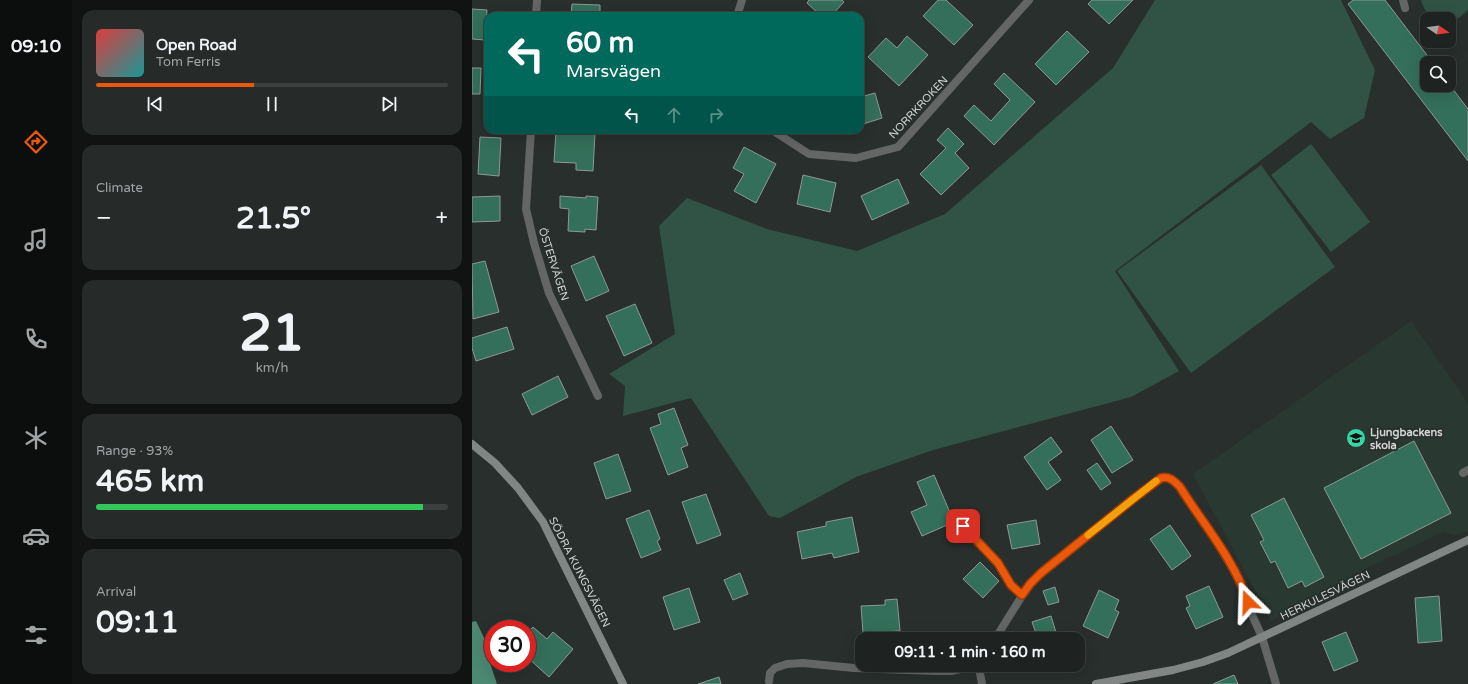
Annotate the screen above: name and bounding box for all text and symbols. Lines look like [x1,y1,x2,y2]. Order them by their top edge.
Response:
north arrow [1420,12,1456,48]
map controls [1420,12,1456,92]
text: 60 m [566,26,634,60]
icon: left [500,28,552,80]
text: 09:10 [11,35,61,57]
text: Open Road [156,36,237,54]
text: Tom Ferris [156,54,220,70]
button: search [1420,56,1456,92]
text: Marsvägen [566,60,661,82]
street label: NORRKROKEN [886,73,951,141]
icon: previous [144,93,166,115]
icon: pause [261,93,283,115]
icon: next [378,93,400,115]
icon: left [621,104,643,126]
icon: ahead [663,104,685,126]
icon: right [705,104,727,126]
icon: directions [22,128,50,156]
text: Climate [96,180,143,196]
text: 21.5° [236,200,311,237]
text: − [96,205,112,231]
text: + [436,205,448,231]
icon: music [22,226,50,254]
street label: ÖSTERVÄGEN [536,226,571,302]
text: 21 [239,302,305,365]
icon: phone [22,325,50,353]
text: km/h [256,360,288,376]
icon: climate [22,424,50,452]
place label: Ljungbackens skola [1370,426,1443,452]
school or university icon: Ljungbackens skola [1345,427,1367,449]
text: Range · 93% [96,443,173,459]
text: 465 km [96,463,204,500]
pin [946,509,980,543]
street label: SÖDRA KUNGSVÄGEN [546,515,613,629]
icon: arrive [952,515,974,537]
icon: car [22,522,50,550]
street label: HERKULESVÄGEN [1278,568,1372,623]
position arrow [1227,581,1269,623]
text: Arrival [96,584,136,600]
text: 09:11 [96,604,179,641]
speed limit sign: 30 [484,620,536,672]
icon: filters [22,621,50,649]
text: 09:11 · 1 min · 160 m [895,643,1045,661]

